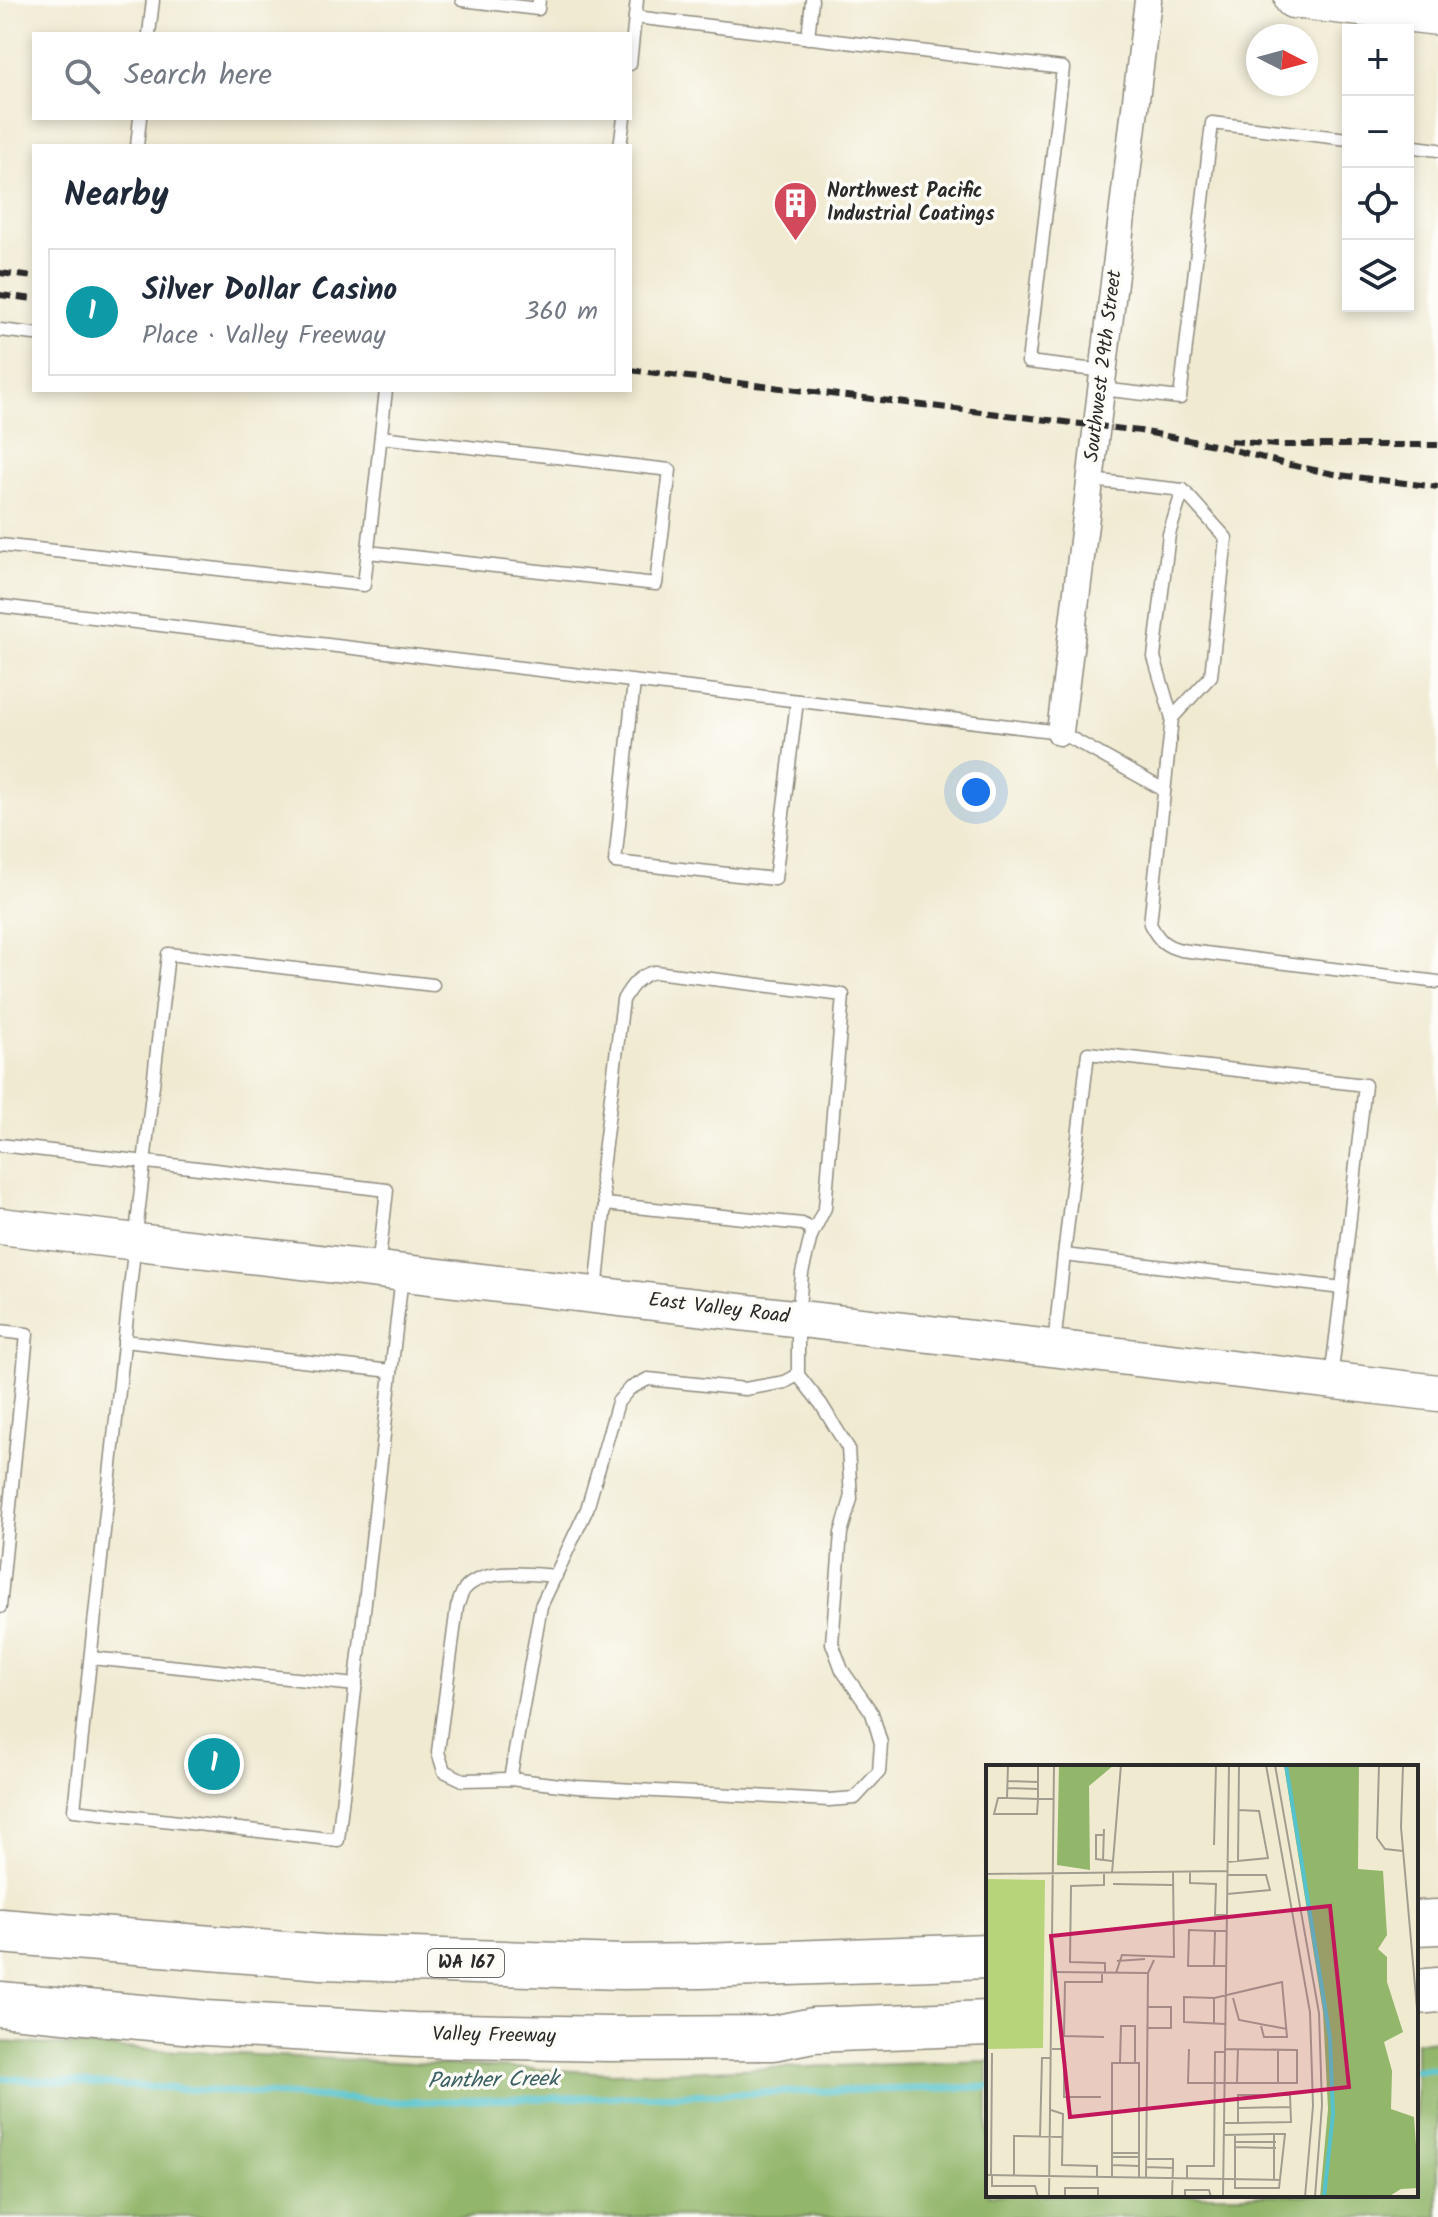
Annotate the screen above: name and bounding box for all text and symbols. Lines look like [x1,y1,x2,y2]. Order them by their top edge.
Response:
north arrow [1246,24,1318,96]
map controls [1342,24,1414,312]
button: + [1342,24,1414,96]
search box [32,32,632,120]
text: Search here [124,52,272,100]
icon: search [60,54,104,98]
button: − [1342,96,1414,168]
button: locate [1342,168,1414,240]
text: Nearby [64,169,169,223]
place label: Northwest Pacific Industrial Coatings [827,176,995,231]
building icon: Northwest Pacific Industrial Coatings [772,180,820,243]
button: layers [1342,240,1414,312]
text: Silver Dollar Casino [142,267,397,315]
street label: Southwest 29th Street [1076,268,1132,464]
text: 1 [88,291,96,333]
text: 360 m [525,291,598,333]
text: Place · Valley Freeway [142,315,386,357]
your location [956,772,996,812]
street label: East Valley Road [647,1284,792,1334]
pin: 1 [188,1734,240,1794]
inset map [986,1765,1418,2197]
road number: WA 167 [428,1949,504,1977]
street label: Valley Freeway [432,2019,557,2053]
water label: Panther Creek [427,2062,562,2100]

